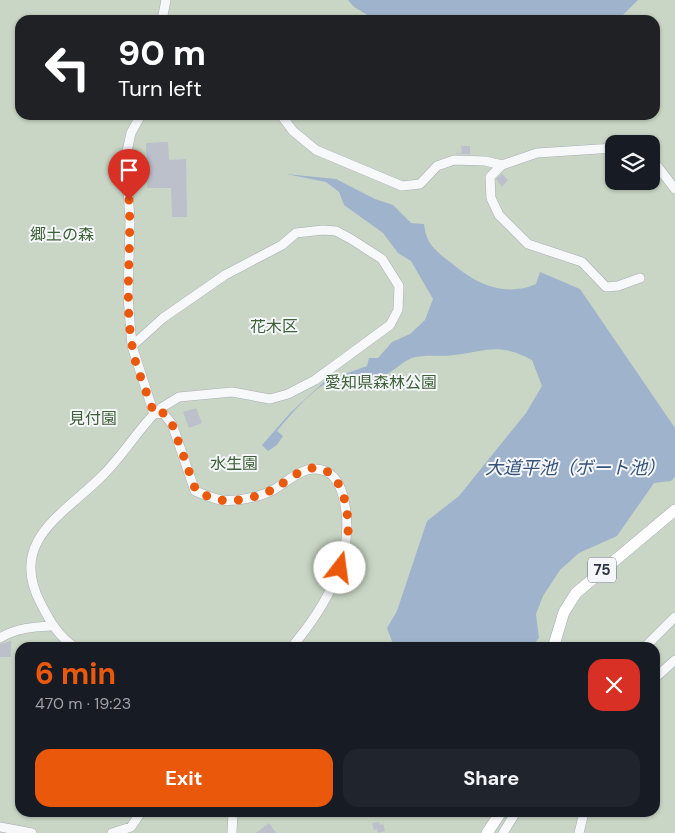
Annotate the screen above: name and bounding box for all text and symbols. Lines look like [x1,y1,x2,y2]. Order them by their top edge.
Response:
text: 90 m [118,30,206,76]
icon: left [35,35,100,100]
text: Turn left [118,74,202,103]
map controls [605,135,660,190]
button: layers [605,135,660,190]
pin [108,149,150,200]
icon: arrive [115,156,143,184]
park label: 郷土の森 [30,224,94,245]
park label: 花木区 [250,316,298,337]
park label: 愛知県森林公園 [325,372,437,393]
park label: 見付園 [69,408,117,429]
park label: 水生園 [210,453,258,474]
water label: 大道平池（ボート池） [485,456,665,480]
position arrow [313,541,365,593]
road number: 75 [588,558,616,582]
text: 6 min [35,654,116,693]
button: close [588,659,640,711]
text: 470 m · 19:23 [35,693,131,714]
button: Exit [35,749,333,807]
button: Share [343,749,640,807]

